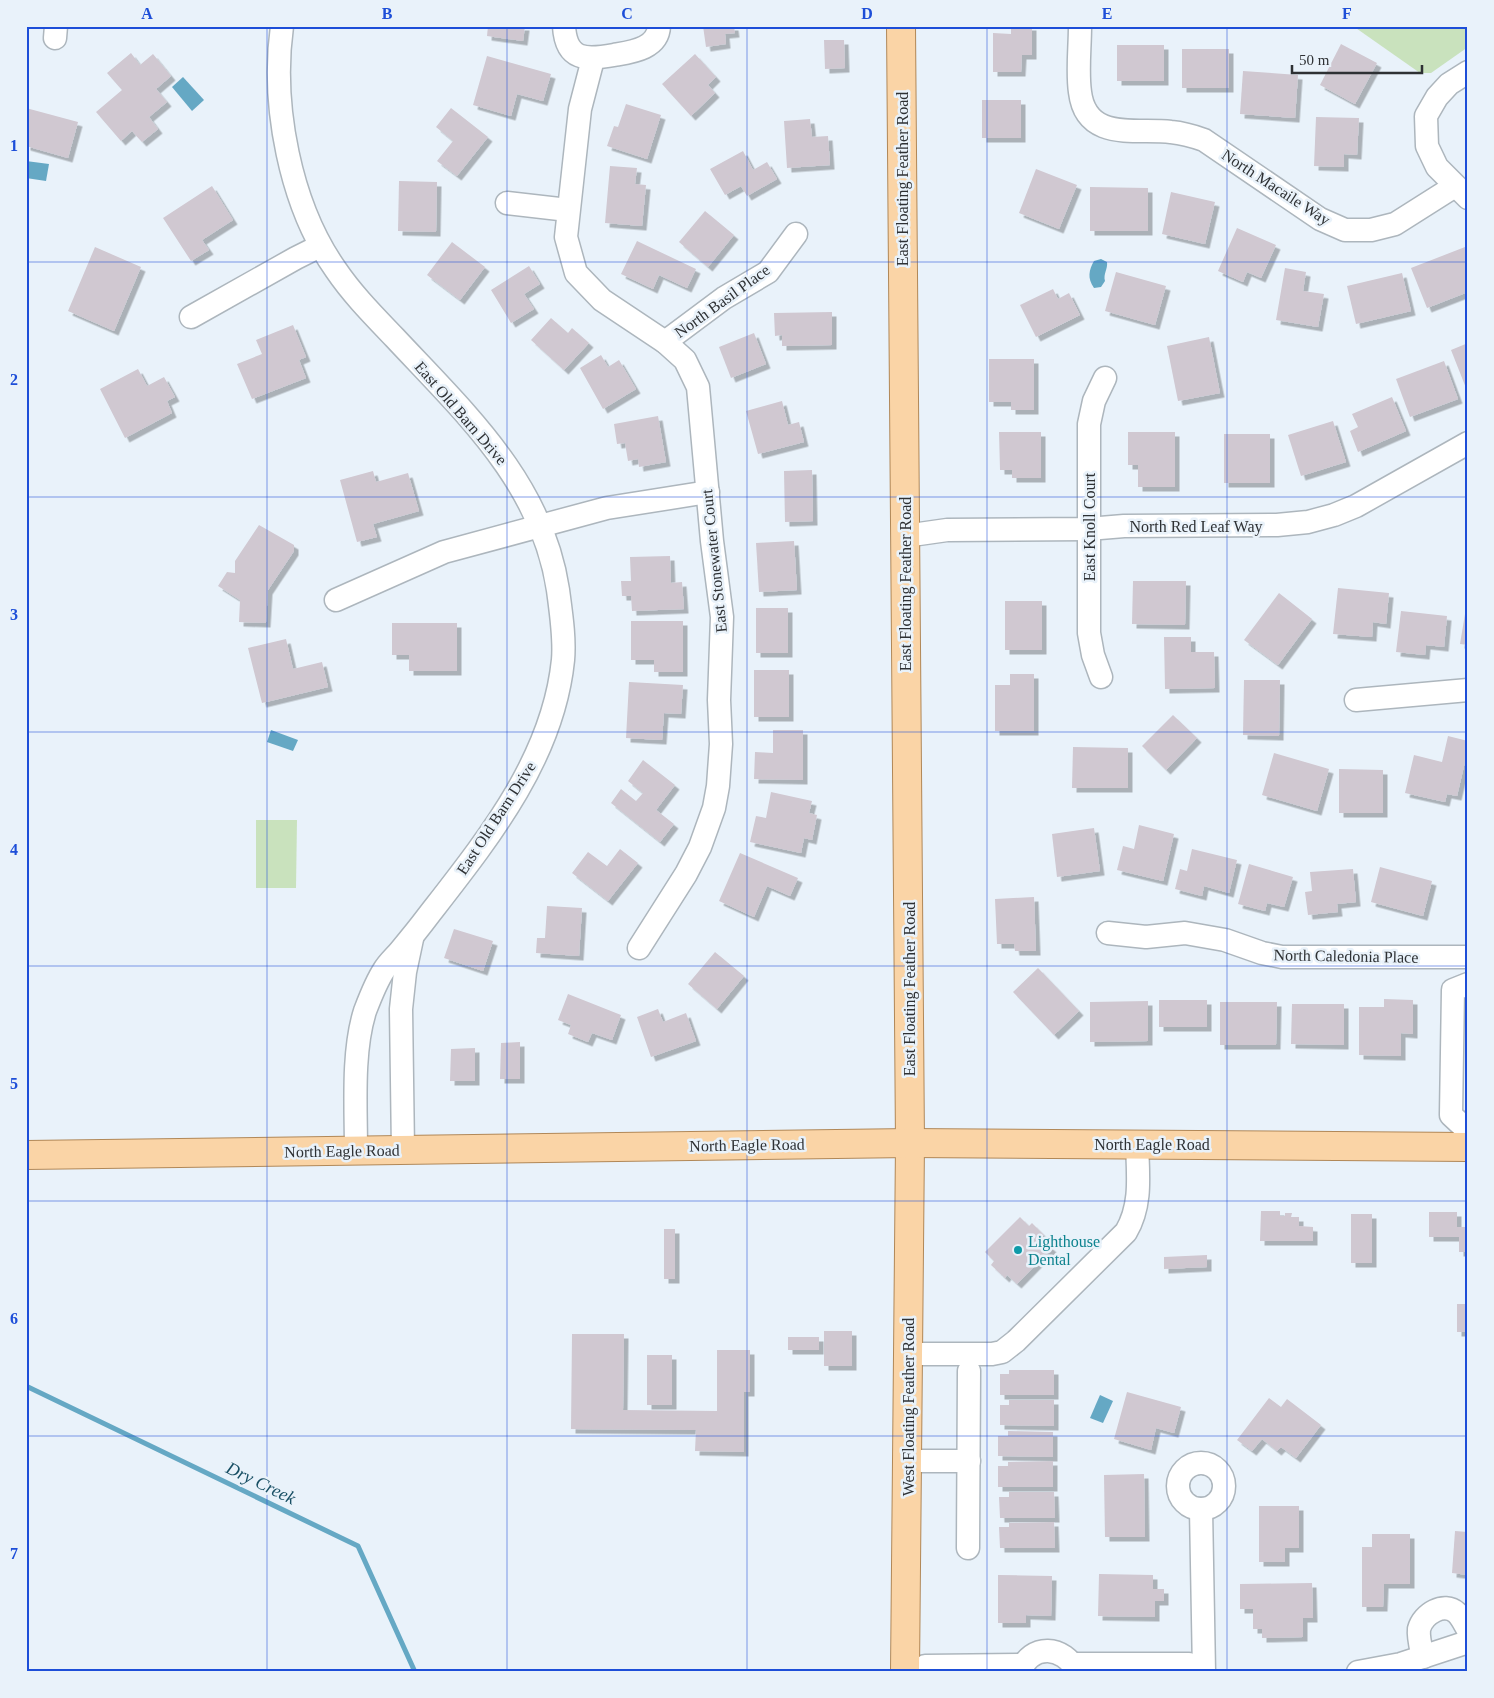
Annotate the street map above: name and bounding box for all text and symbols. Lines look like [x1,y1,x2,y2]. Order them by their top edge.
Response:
text: A [141,5,153,22]
text: B [382,5,393,22]
text: C [621,5,633,22]
text: D [861,5,873,22]
text: E [1102,5,1112,22]
text: F [1342,5,1352,22]
scale bar [1292,42,1422,74]
text: 50 m [1299,52,1330,68]
street label: East Floating Feather Road [894,92,912,266]
text: 1 [10,137,18,154]
street label: North Macaile Way [1218,146,1333,229]
street label: North Basil Place [671,261,773,341]
street label: East Old Barn Drive [412,358,510,468]
text: 2 [10,371,18,388]
street label: East Knoll Court [1081,472,1098,581]
street label: East Stonewater Court [698,488,730,633]
street label: East Floating Feather Road [897,497,915,671]
street label: North Red Leaf Way [1129,518,1263,536]
text: 3 [10,606,18,623]
street label: East Old Barn Drive [453,758,539,878]
text: 4 [10,841,18,858]
street label: East Floating Feather Road [901,902,919,1076]
street label: North Caledonia Place [1273,946,1419,966]
text: 5 [10,1075,18,1092]
street label: North Eagle Road [689,1135,805,1156]
street label: North Eagle Road [1094,1136,1210,1154]
street label: North Eagle Road [284,1141,400,1162]
place label: Lighthouse Dental [1028,1233,1100,1268]
marker: Lighthouse Dental [1012,1244,1024,1256]
text: 6 [10,1310,18,1327]
street label: West Floating Feather Road [900,1318,918,1496]
water label: Dry Creek [222,1457,300,1509]
text: 7 [10,1545,18,1562]

